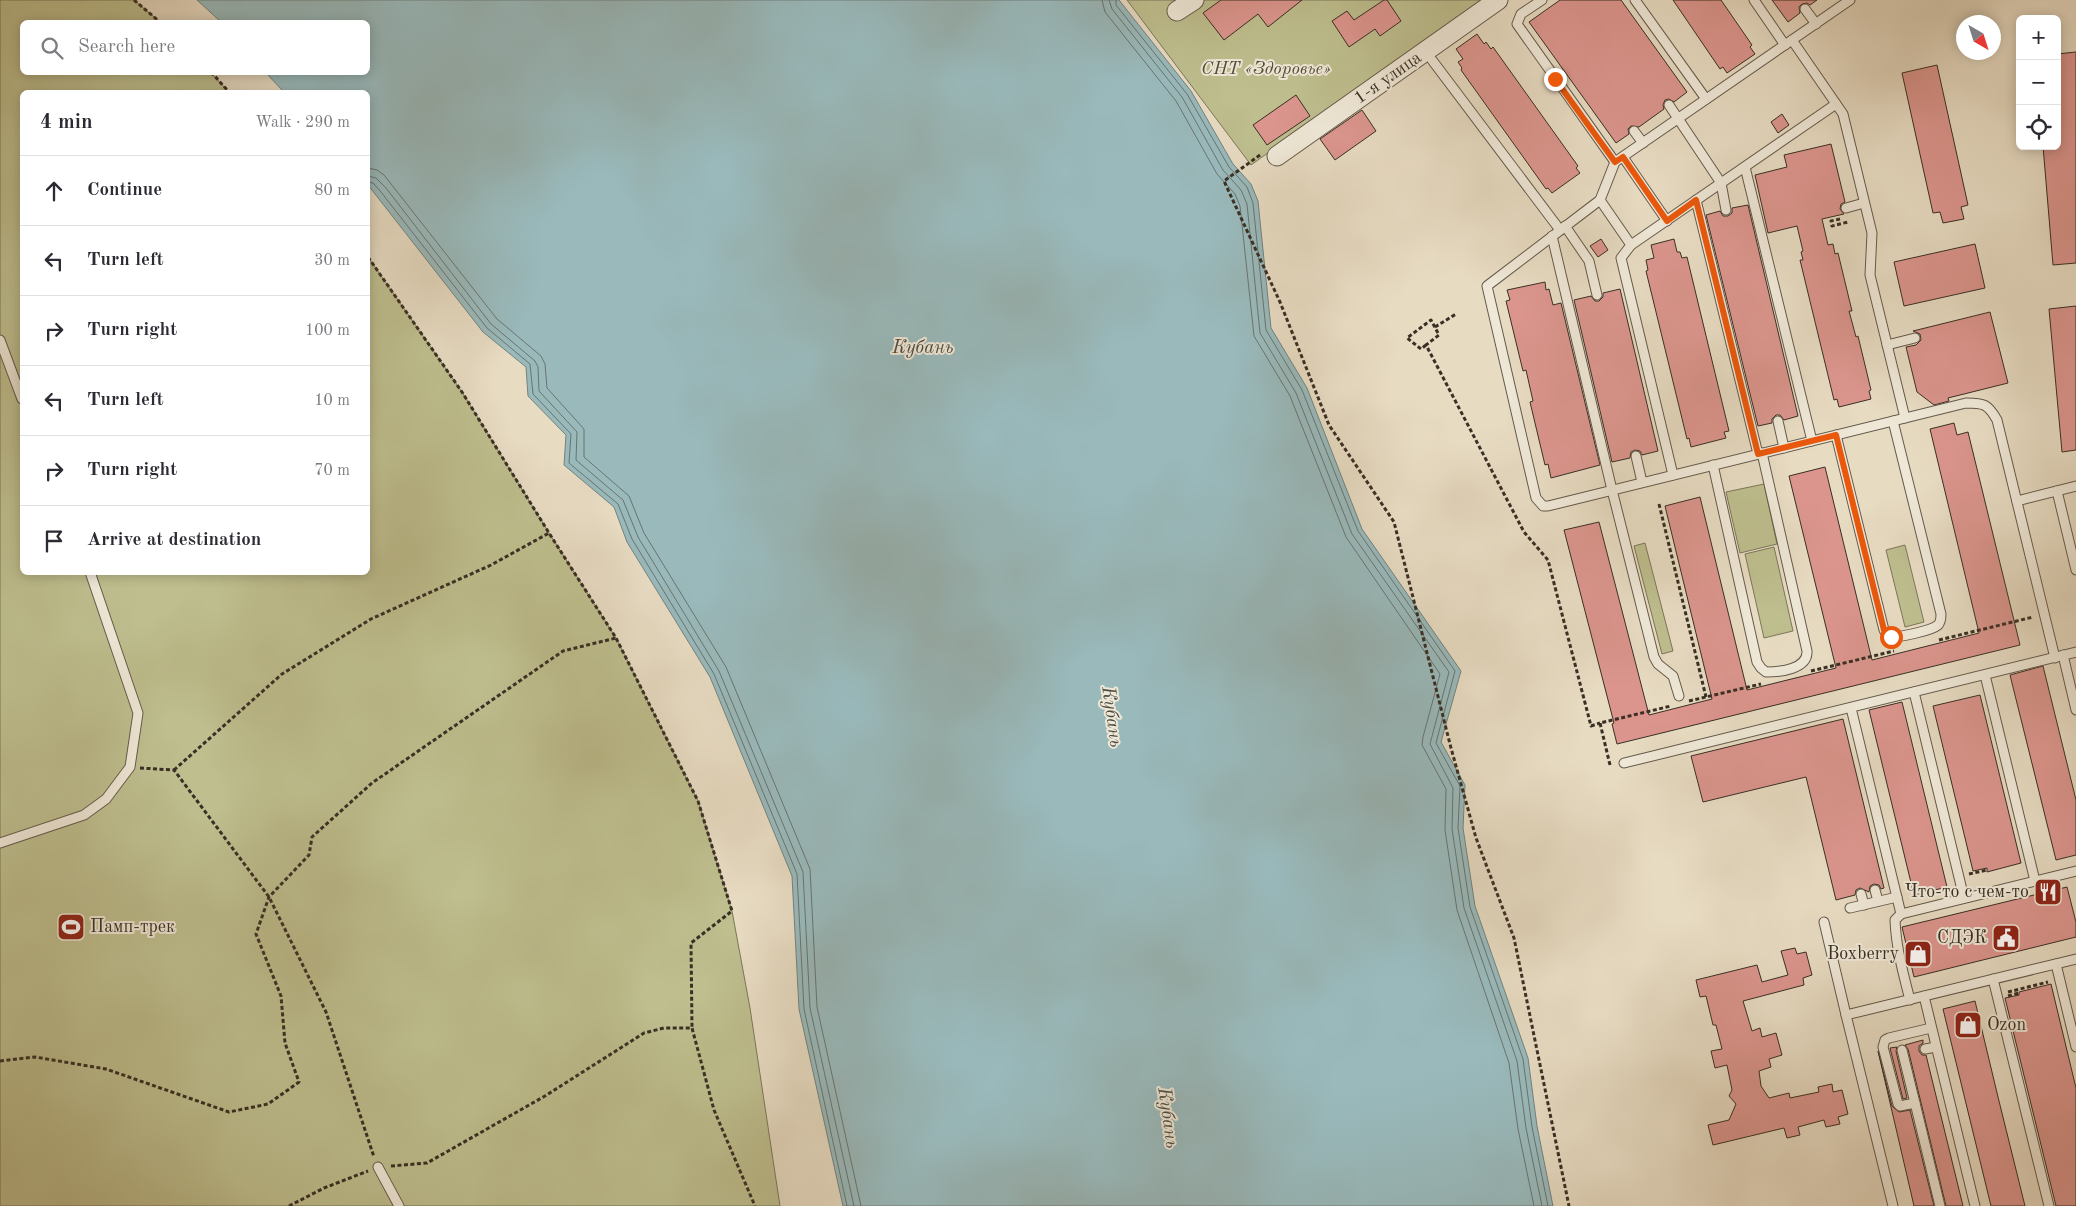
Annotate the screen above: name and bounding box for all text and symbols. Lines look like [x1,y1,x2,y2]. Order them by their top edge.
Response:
north arrow [1956,15,2001,60]
map controls [2016,15,2061,150]
button: + [2016,15,2061,60]
search box [20,20,370,75]
icon: search [38,34,66,62]
text: Search here [78,38,175,57]
street label: 1-я улица [1351,48,1425,108]
park label: СНТ «Здоровье» [1201,60,1331,78]
button: − [2016,60,2061,105]
route end [1544,68,1567,91]
button: locate [2016,105,2061,150]
text: 4 min [40,112,93,133]
text: Walk · 290 m [255,115,350,131]
icon: ahead [40,177,68,205]
text: Continue [87,181,162,200]
text: 80 m [314,183,350,199]
icon: left [40,247,68,275]
text: Turn left [87,251,164,270]
text: 30 m [314,253,350,269]
icon: right [40,317,68,345]
text: Turn right [87,321,177,340]
text: 100 m [305,323,350,339]
water label: Кубань [891,338,954,358]
icon: left [40,387,68,415]
text: Turn left [87,391,164,410]
text: 10 m [314,393,350,409]
icon: right [40,457,68,485]
text: Turn right [87,461,177,480]
text: 70 m [314,463,350,479]
icon: arrive [40,527,68,555]
text: Arrive at destination [87,531,261,550]
route start [1880,626,1903,649]
water label: Кубань [1097,684,1126,749]
restaurant icon: Что-то с чем-то [2033,877,2063,907]
place label: Что-то с чем-то [1905,883,2029,901]
sports icon: Памп-трек [56,912,86,942]
place label: Памп-трек [90,918,175,936]
public building icon: СДЭК [1991,923,2021,953]
place label: СДЭК [1937,929,1987,947]
shop icon: Boxberry [1903,939,1933,969]
place label: Boxberry [1827,945,1899,963]
shop icon: Ozon [1953,1010,1983,1040]
place label: Ozon [1987,1016,2026,1034]
water label: Кубань [1153,1085,1182,1150]

